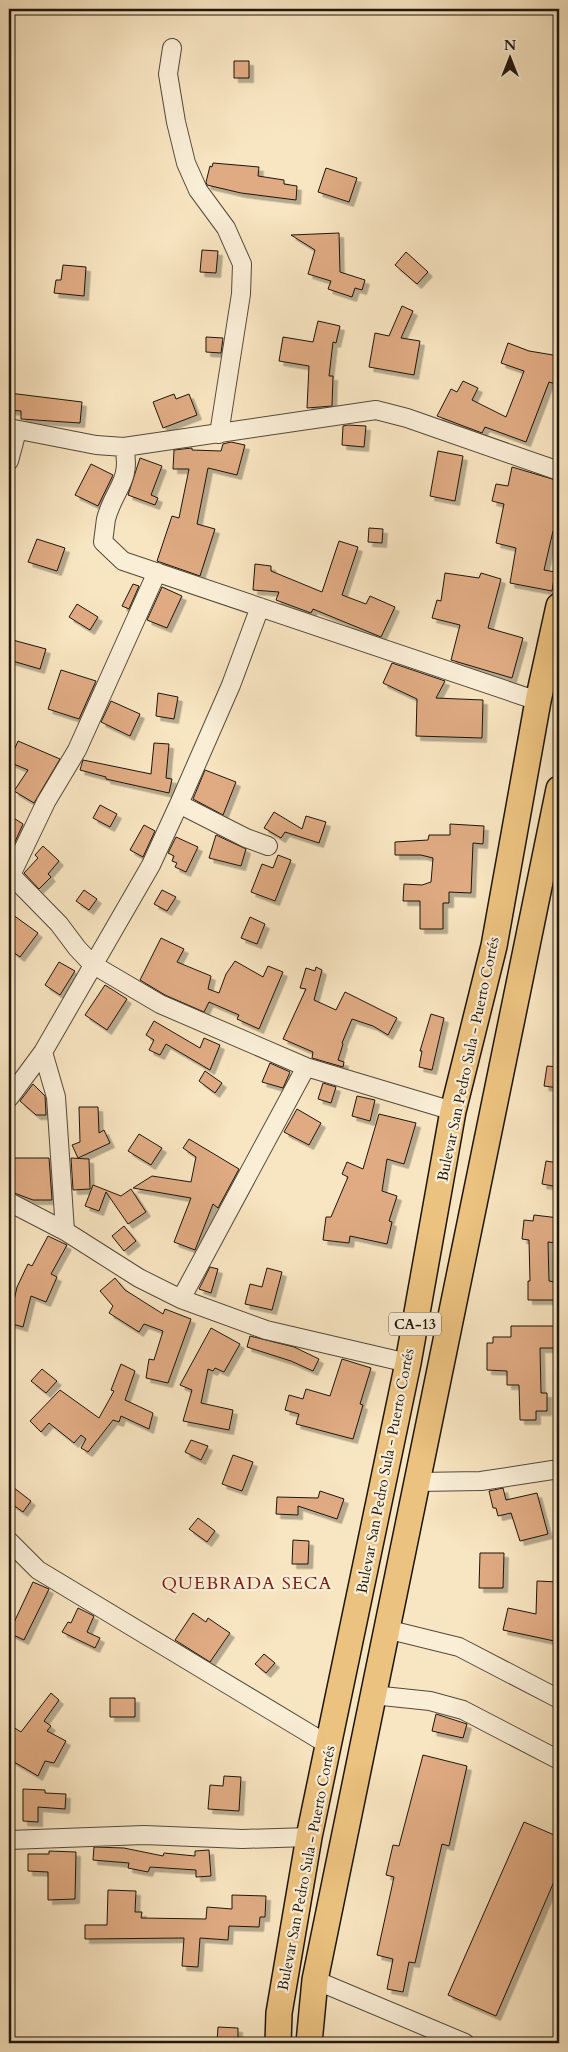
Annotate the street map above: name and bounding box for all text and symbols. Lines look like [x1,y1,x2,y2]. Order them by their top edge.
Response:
north arrow [486,32,536,82]
text: N [504,36,516,55]
street label: Bulevar San Pedro Sula - Puerto Cortés [432,935,504,1183]
road number: CA-13 [389,1312,441,1336]
street label: Bulevar San Pedro Sula - Puerto Cortés [351,1347,419,1595]
district label: QUEBRADA SECA [162,1571,332,1596]
street label: Bulevar San Pedro Sula - Puerto Cortés [272,1744,340,1992]

